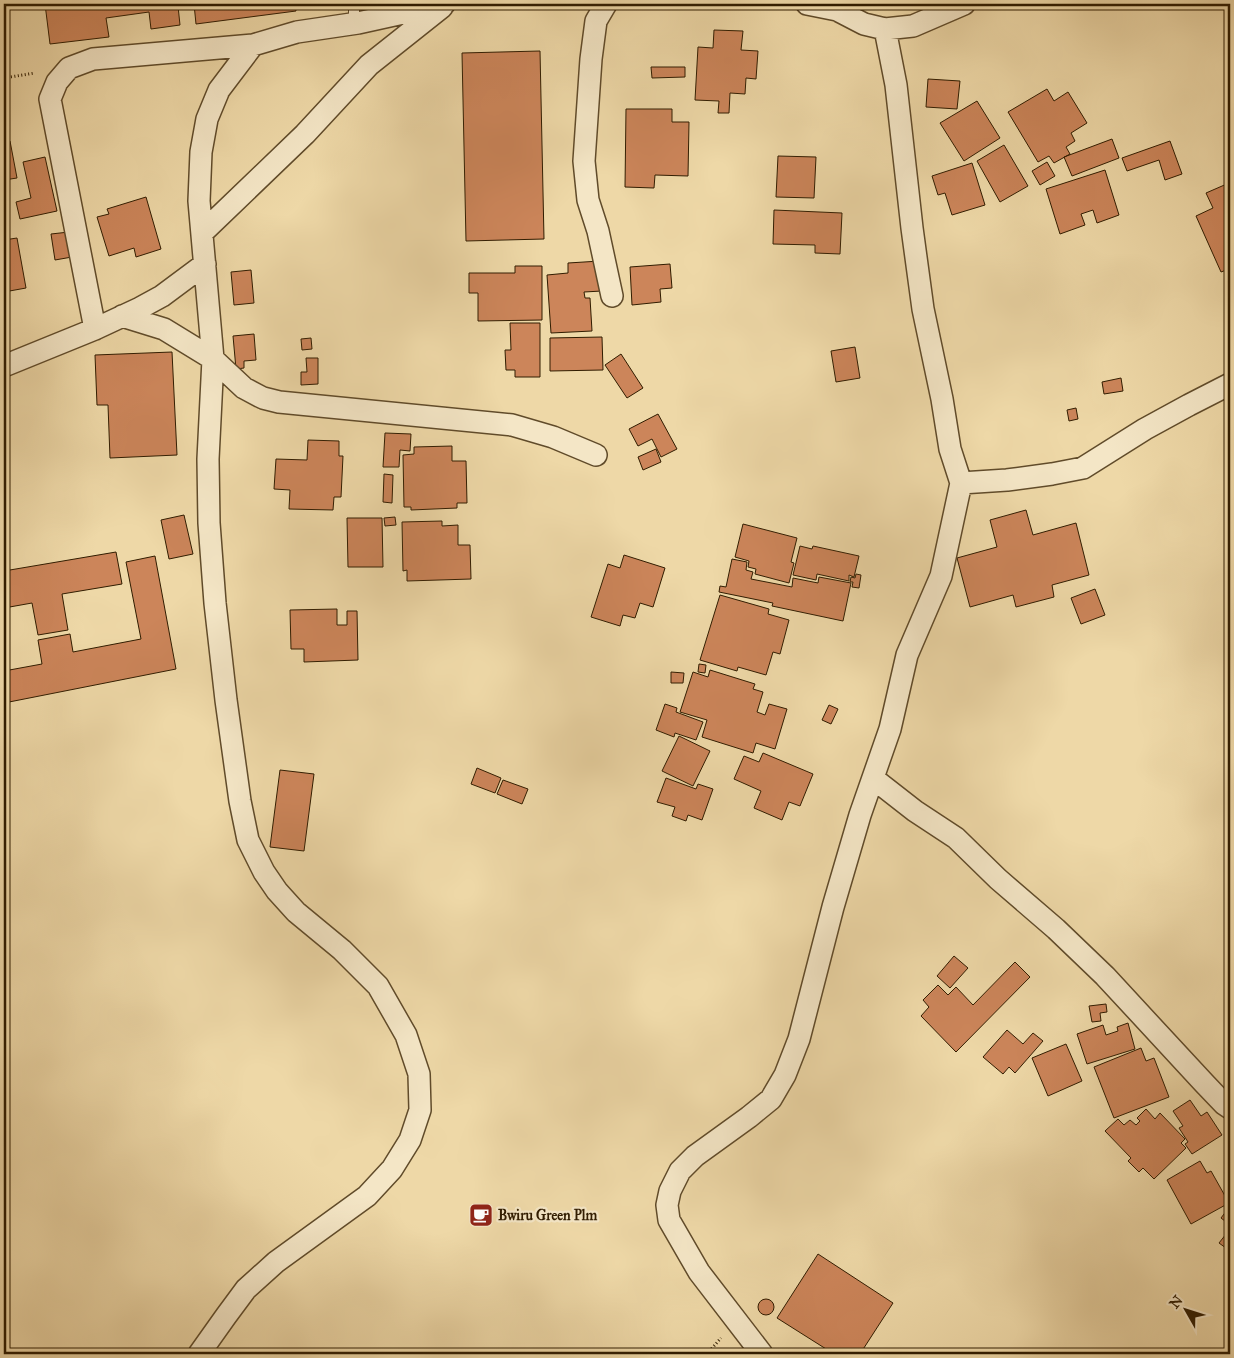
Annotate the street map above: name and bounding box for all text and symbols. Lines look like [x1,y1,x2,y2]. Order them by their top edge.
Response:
cafe icon: Bwiru Green Plm [468,1202,494,1228]
place label: Bwiru Green Plm [498,1207,597,1224]
north arrow [1162,1286,1212,1336]
text: N [1166,1292,1187,1312]

